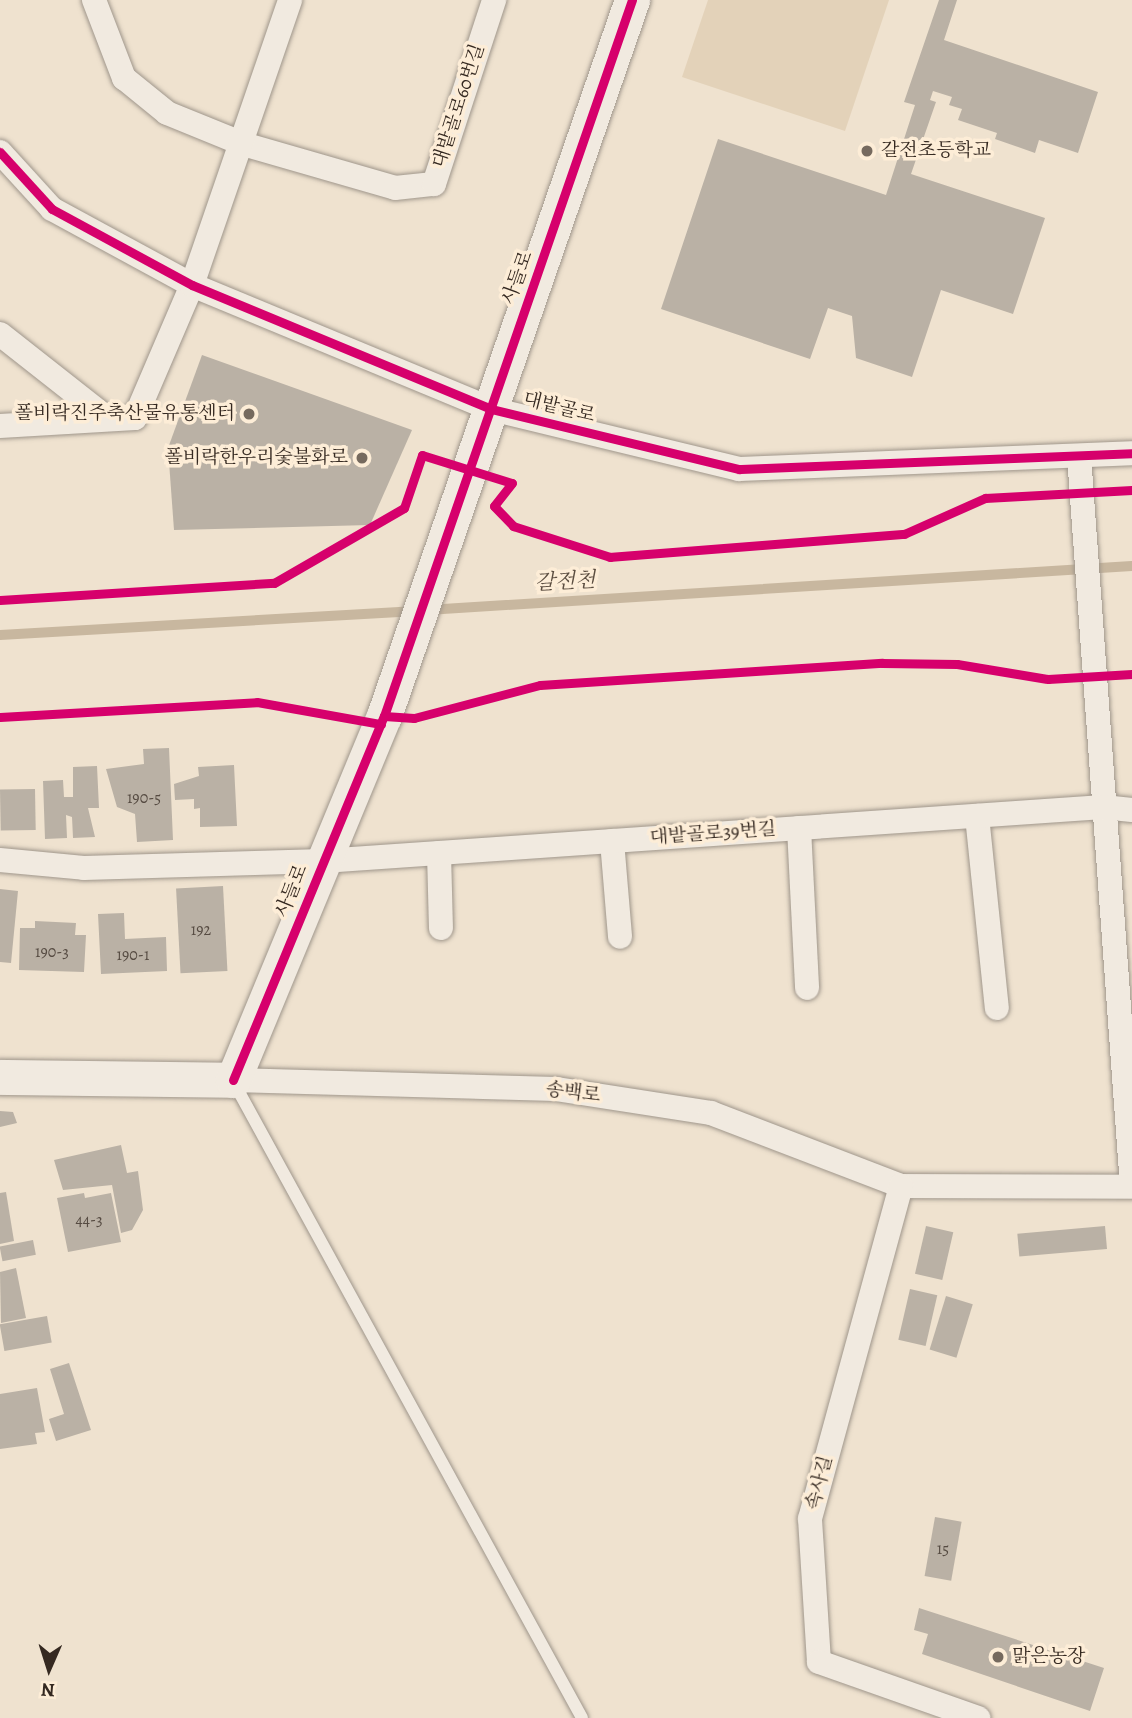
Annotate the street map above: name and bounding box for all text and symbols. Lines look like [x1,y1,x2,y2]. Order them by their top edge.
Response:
street label: 대밭골로60번길 [428,41,490,171]
place label: 갈전초등학교 [881,140,991,162]
marker: 갈전초등학교 [859,143,875,159]
street label: 사들로 [498,248,538,308]
street label: 대밭골로 [521,388,597,428]
place label: 폴비락진주축산물유통센터 [15,403,235,425]
marker: 폴비락진주축산물유통센터 [241,406,257,422]
place label: 폴비락한우리숯불화로 [164,447,348,469]
marker: 폴비락한우리숯불화로 [354,450,370,466]
water label: 갈전천 [534,567,596,595]
house number: 190-5 [127,788,161,808]
street label: 대밭골로39번길 [649,818,777,850]
street label: 사들로 [271,861,313,921]
house number: 192 [191,920,211,940]
house number: 190-3 [35,942,69,962]
house number: 190-1 [117,945,149,965]
street label: 송백로 [544,1078,602,1108]
house number: 44-3 [75,1210,103,1230]
street label: 속사길 [802,1453,838,1513]
house number: 15 [937,1539,949,1559]
north arrow [14,1634,84,1704]
place label: 맑은농장 [1012,1646,1085,1668]
marker: 맑은농장 [990,1649,1006,1665]
text: N [40,1677,55,1703]

